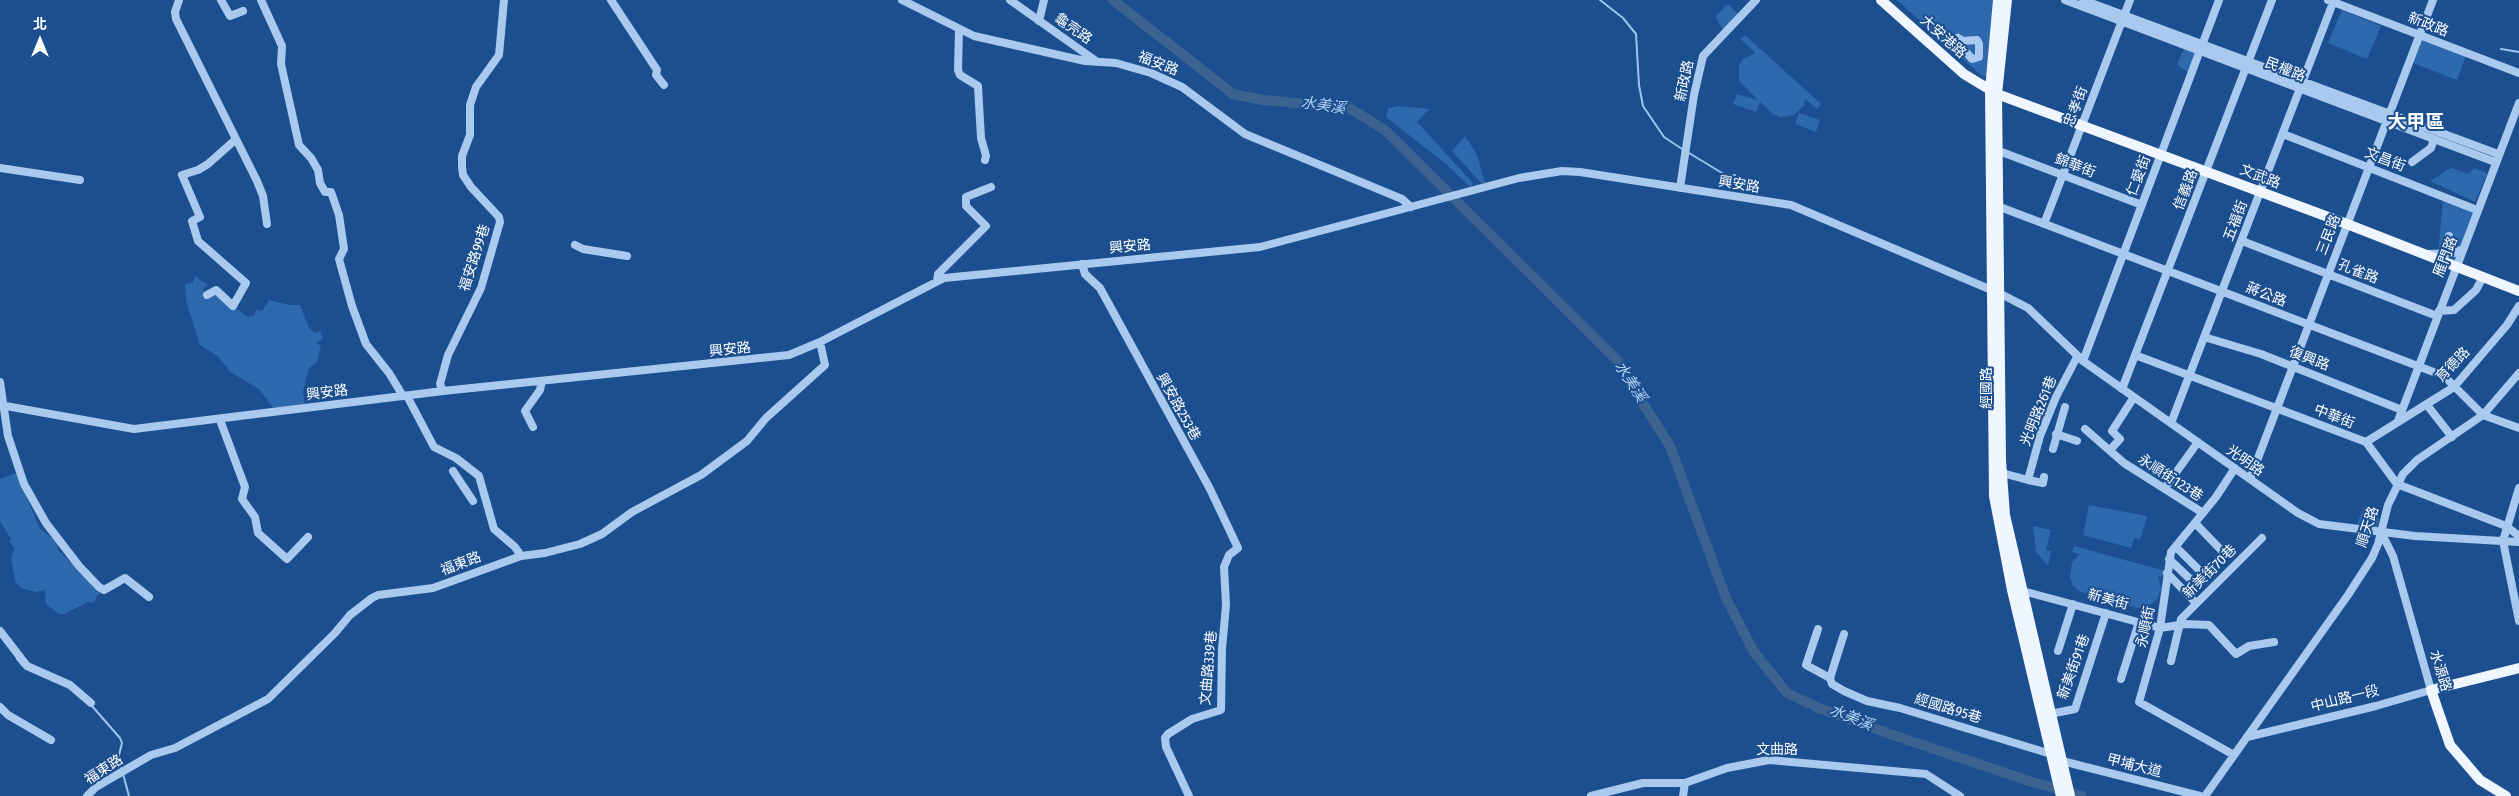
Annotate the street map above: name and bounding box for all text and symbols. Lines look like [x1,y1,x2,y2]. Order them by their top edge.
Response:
street label: 龜壳路 [1051,10,1095,48]
street label: 新政路 [2405,10,2451,40]
street label: 大安港路 [1917,12,1969,62]
north arrow [15,15,65,65]
text: 北 [33,16,47,33]
street label: 福安路 [1135,49,1181,79]
street label: 民權路 [2262,55,2308,85]
street label: 新政路 [1672,59,1698,103]
street label: 忠孝街 [2061,84,2091,130]
water label: 水美溪 [1299,94,1347,118]
district label: 大甲區 [2388,112,2444,134]
street label: 文昌街 [2362,145,2408,175]
street label: 錦華街 [2052,151,2098,181]
street label: 仁愛街 [2124,153,2154,199]
street label: 文武路 [2237,162,2283,192]
street label: 信義路 [2171,167,2201,213]
street label: 興安路 [1717,173,1761,197]
street label: 五福街 [2221,198,2251,244]
street label: 三民路 [2314,212,2344,258]
street label: 福安路99巷 [456,222,494,294]
street label: 雁門路 [2431,234,2461,280]
street label: 興安路 [1108,237,1152,257]
street label: 孔雀路 [2335,257,2381,287]
street label: 蔣公路 [2243,280,2289,310]
street label: 興安路 [708,339,752,361]
street label: 復興路 [2286,344,2332,374]
street label: 育德路 [2432,344,2474,386]
water label: 水美溪 [1610,358,1650,406]
street label: 經國路 [1979,367,1995,409]
street label: 興安路253巷 [1153,370,1203,444]
street label: 光明路261巷 [2017,374,2061,448]
street label: 興安路 [305,382,349,404]
street label: 中華街 [2311,402,2357,432]
street label: 光明路 [2223,442,2267,480]
street label: 永順街123巷 [2134,451,2206,505]
street label: 順天路 [2354,504,2382,550]
street label: 新美街70巷 [2180,542,2240,602]
street label: 福東路 [438,549,484,579]
street label: 新美街 [2086,586,2130,614]
street label: 永順街 [2133,605,2159,649]
street label: 文曲路339巷 [1197,630,1221,706]
street label: 新美街91巷 [2054,632,2094,702]
street label: 水源路 [2426,648,2454,694]
street label: 中山路一段 [2309,682,2381,716]
street label: 經國路95巷 [1912,691,1984,727]
water label: 水美溪 [1827,701,1875,735]
street label: 文曲路 [1756,742,1798,758]
street label: 甲埔大道 [2105,751,2163,781]
street label: 福東路 [82,752,126,788]

